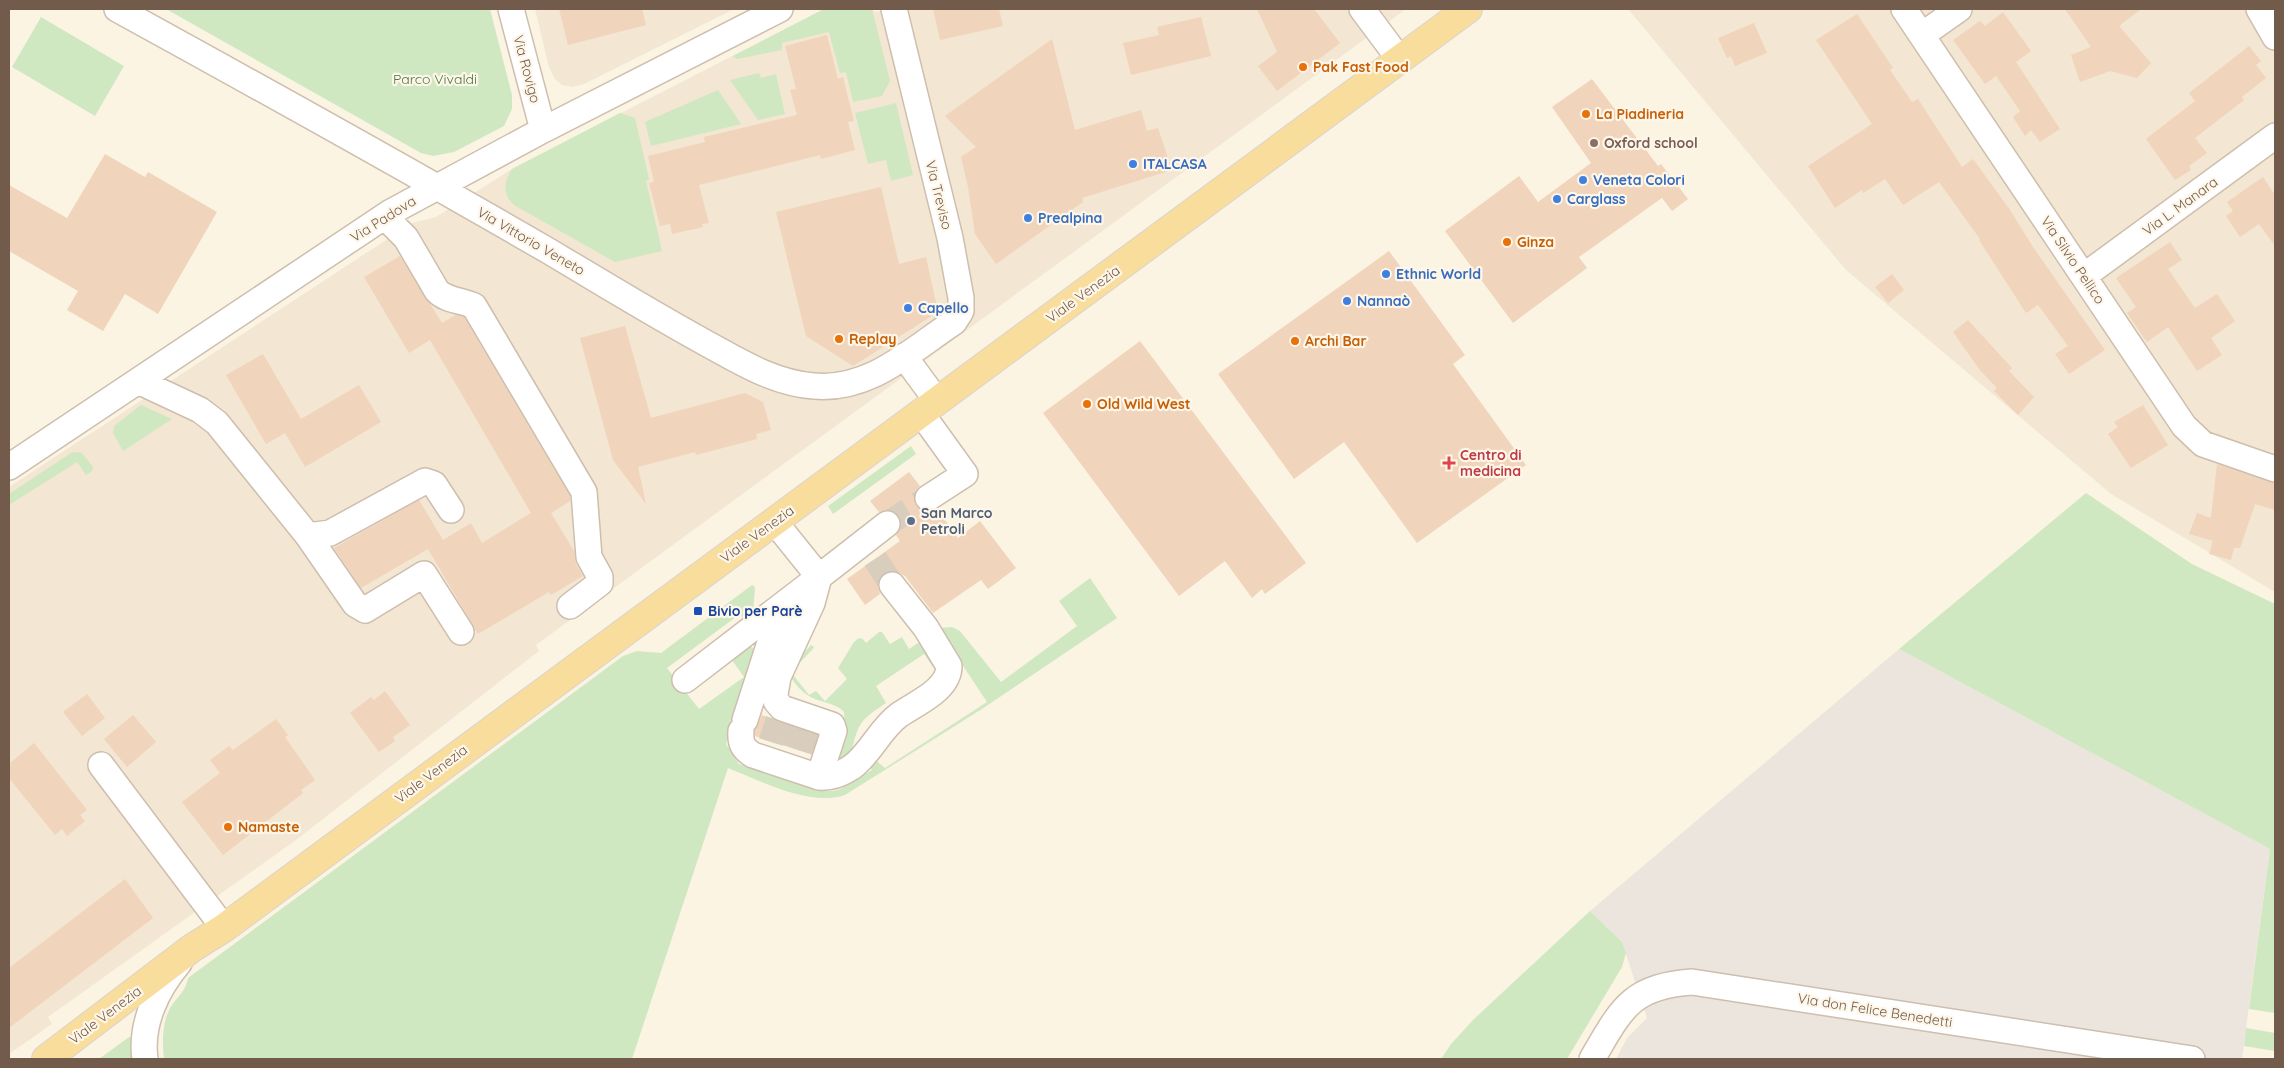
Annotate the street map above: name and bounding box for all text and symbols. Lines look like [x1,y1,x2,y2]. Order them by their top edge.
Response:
street label: Via Rovigo [509,33,545,105]
place label: Pak Fast Food [1313,58,1409,76]
marker: Pak Fast Food [1297,61,1309,73]
park label: Parco Vivaldi [393,70,477,88]
place label: La Piadineria [1596,105,1684,123]
marker: La Piadineria [1580,108,1592,120]
place label: Oxford school [1604,134,1698,152]
marker: Oxford school [1588,137,1600,149]
place label: ITALCASA [1143,155,1207,173]
marker: ITALCASA [1127,158,1139,170]
street label: Via Treviso [922,159,956,231]
place label: Veneta Colori [1593,171,1685,189]
street label: Via L. Manara [2139,173,2221,239]
marker: Veneta Colori [1577,174,1589,186]
place label: Carglass [1567,190,1626,208]
street label: Via Padova [347,192,419,246]
marker: Carglass [1551,193,1563,205]
street label: Via Vittorio Veneto [474,203,588,279]
place label: Prealpina [1038,209,1102,227]
marker: Prealpina [1022,212,1034,224]
street label: Via Silvio Pellico [2037,213,2109,307]
place label: Ginza [1517,233,1554,251]
marker: Ginza [1501,236,1513,248]
street label: Viale Venezia [1043,261,1123,327]
place label: Ethnic World [1396,265,1481,283]
marker: Ethnic World [1380,268,1392,280]
place label: Nannaò [1357,292,1411,310]
marker: Nannaò [1341,295,1353,307]
place label: Capello [918,299,969,317]
marker: Capello [902,302,914,314]
place label: Replay [849,330,896,348]
place label: Archi Bar [1305,332,1366,350]
marker: Replay [833,333,845,345]
marker: Archi Bar [1289,335,1301,347]
place label: Old Wild West [1097,395,1191,413]
marker: Old Wild West [1081,398,1093,410]
place label: Centro di medicina [1460,446,1522,480]
marker: Centro di medicina [1442,456,1456,470]
street label: Viale Venezia [717,501,797,567]
place label: San Marco Petroli [921,504,993,538]
marker: San Marco Petroli [905,515,917,527]
place label: Bivio per Parè [708,602,803,620]
marker: Bivio per Parè [692,605,704,617]
street label: Viale Venezia [391,741,471,807]
place label: Namaste [238,818,299,836]
marker: Namaste [222,821,234,833]
street label: Viale Venezia [65,982,145,1048]
street label: Via don Felice Benedetti [1796,989,1954,1031]

